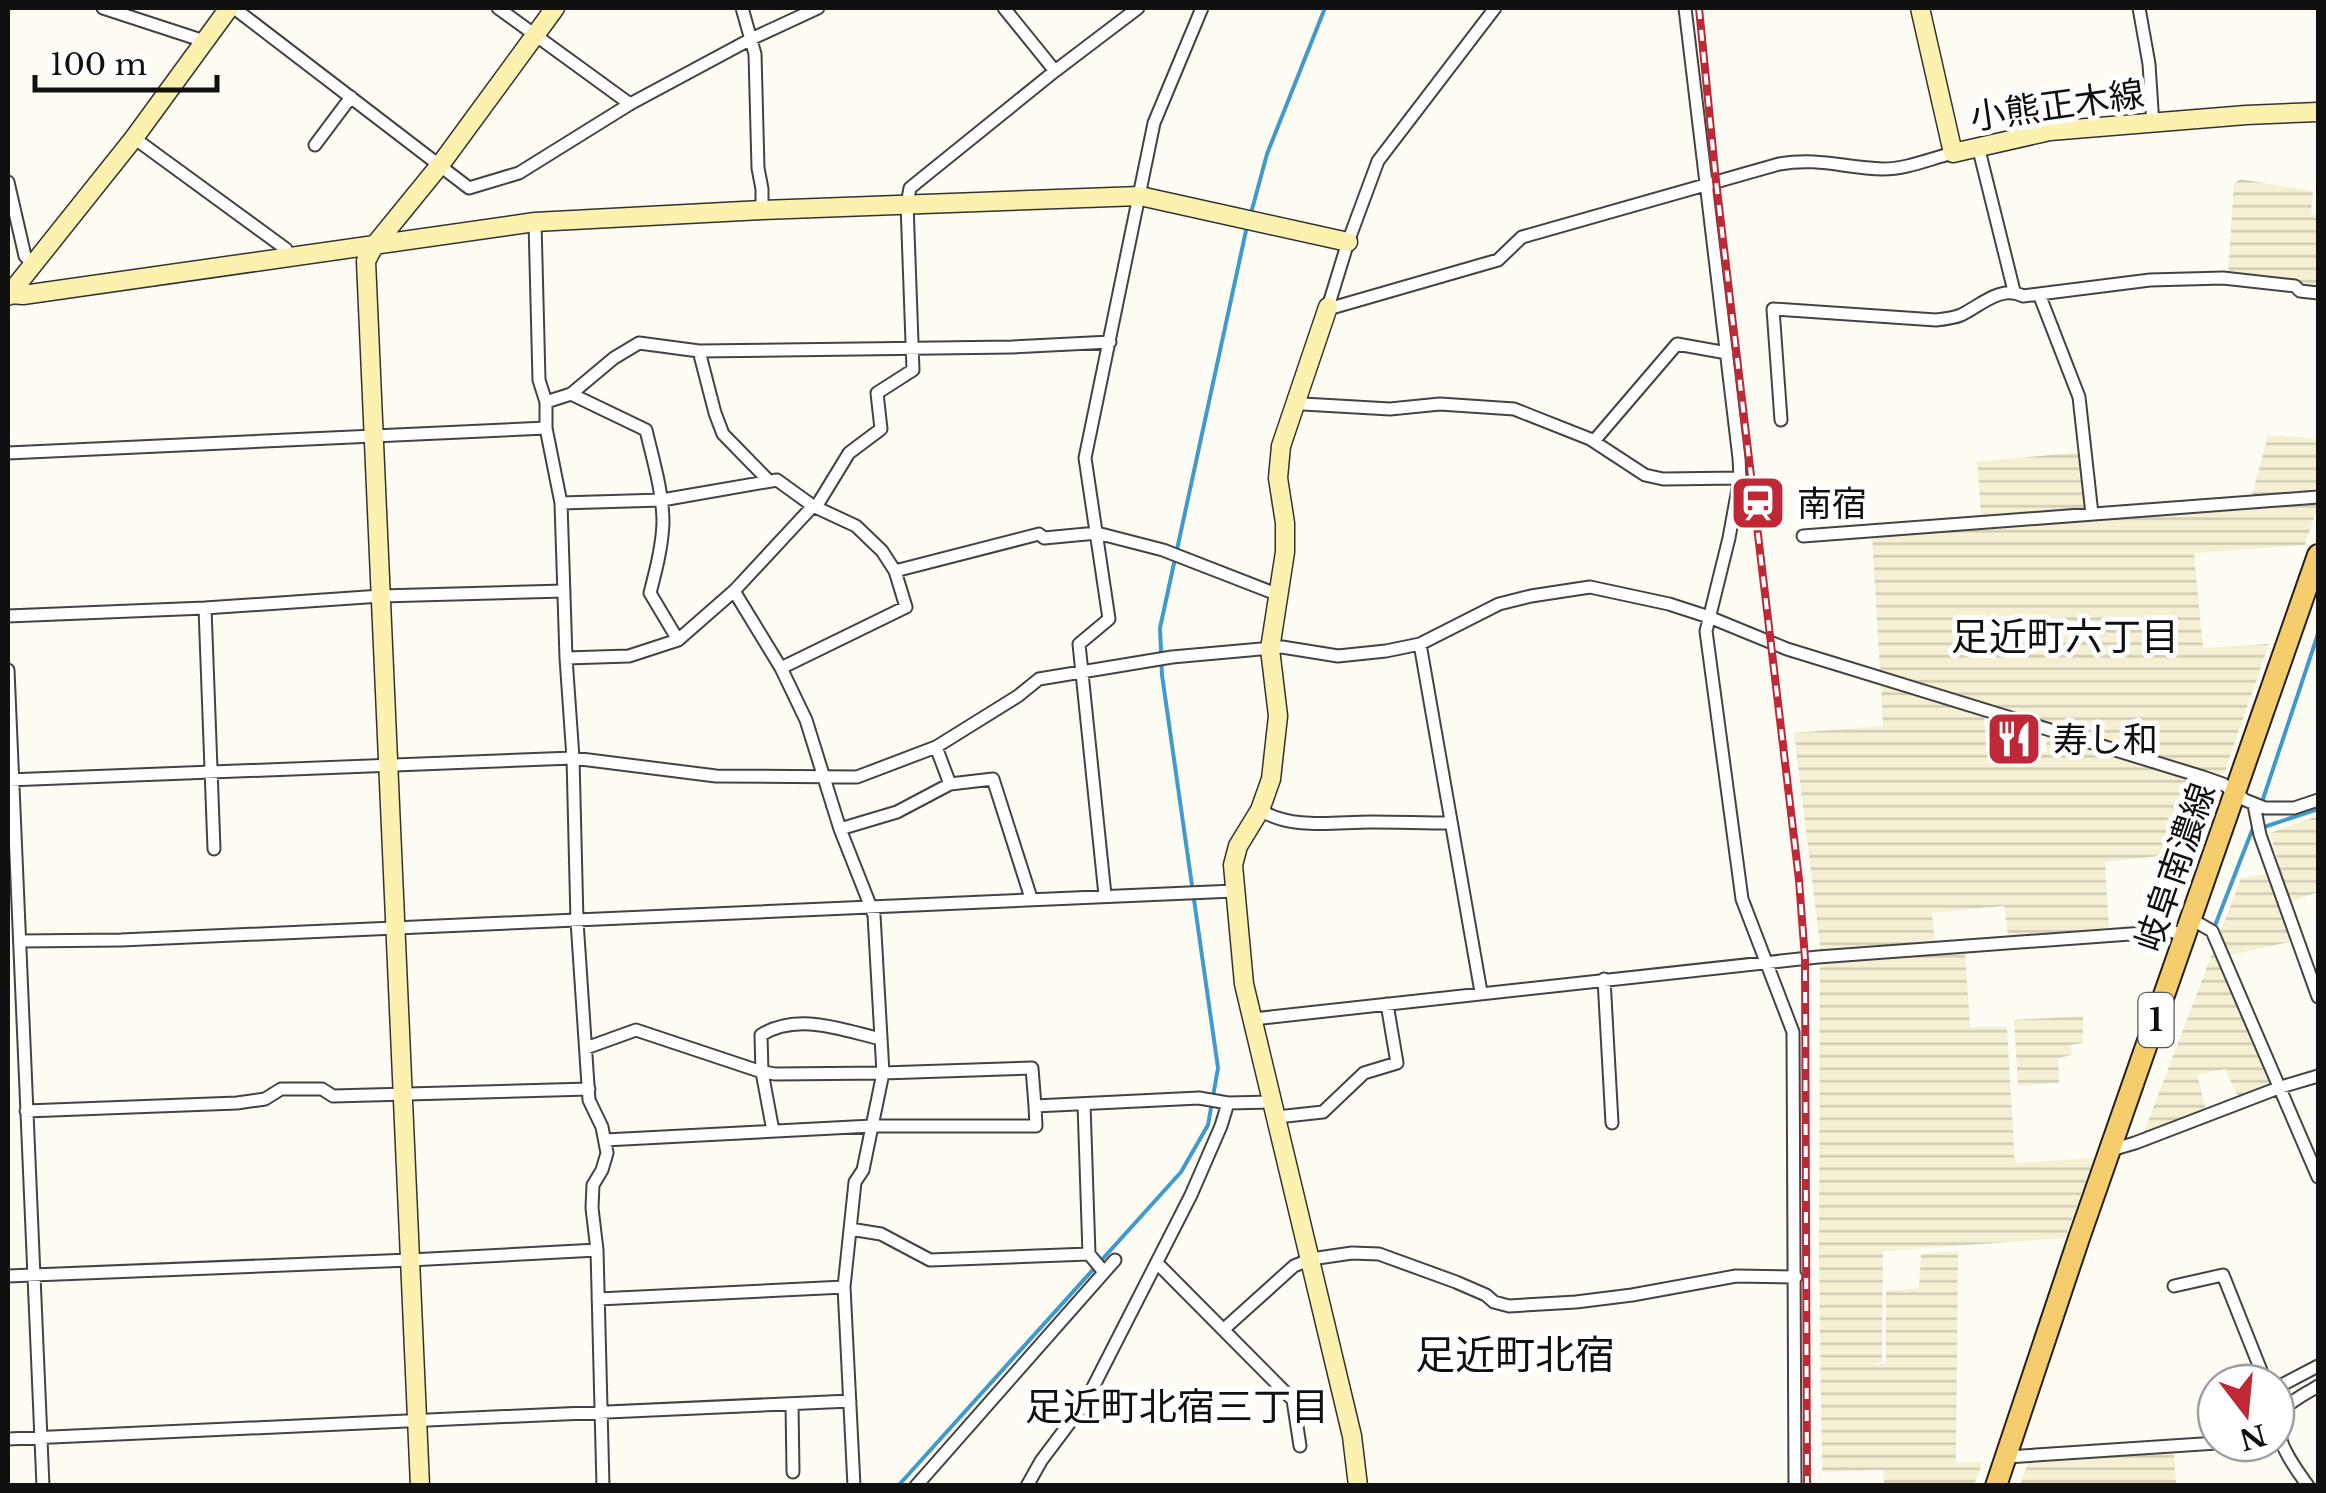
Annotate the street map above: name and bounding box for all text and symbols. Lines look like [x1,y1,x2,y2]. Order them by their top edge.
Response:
scale bar [35,30,218,92]
text: 100 m [50,46,147,83]
street label: 小熊正木線 [1967,72,2147,138]
station icon: 南宿 [1728,473,1788,533]
place label: 南宿 [1797,482,1867,525]
district label: 足近町六丁目 [1951,613,2179,660]
restaurant icon: 寿し和 [1984,709,2044,769]
place label: 寿し和 [2053,718,2158,761]
street label: 岐阜南濃線 [2126,777,2224,957]
road number: 1 [2138,993,2174,1047]
district label: 足近町北宿 [1415,1330,1615,1380]
north arrow [2196,1363,2296,1463]
district label: 足近町北宿三丁目 [1025,1383,1329,1430]
text: N [2235,1416,2270,1457]

